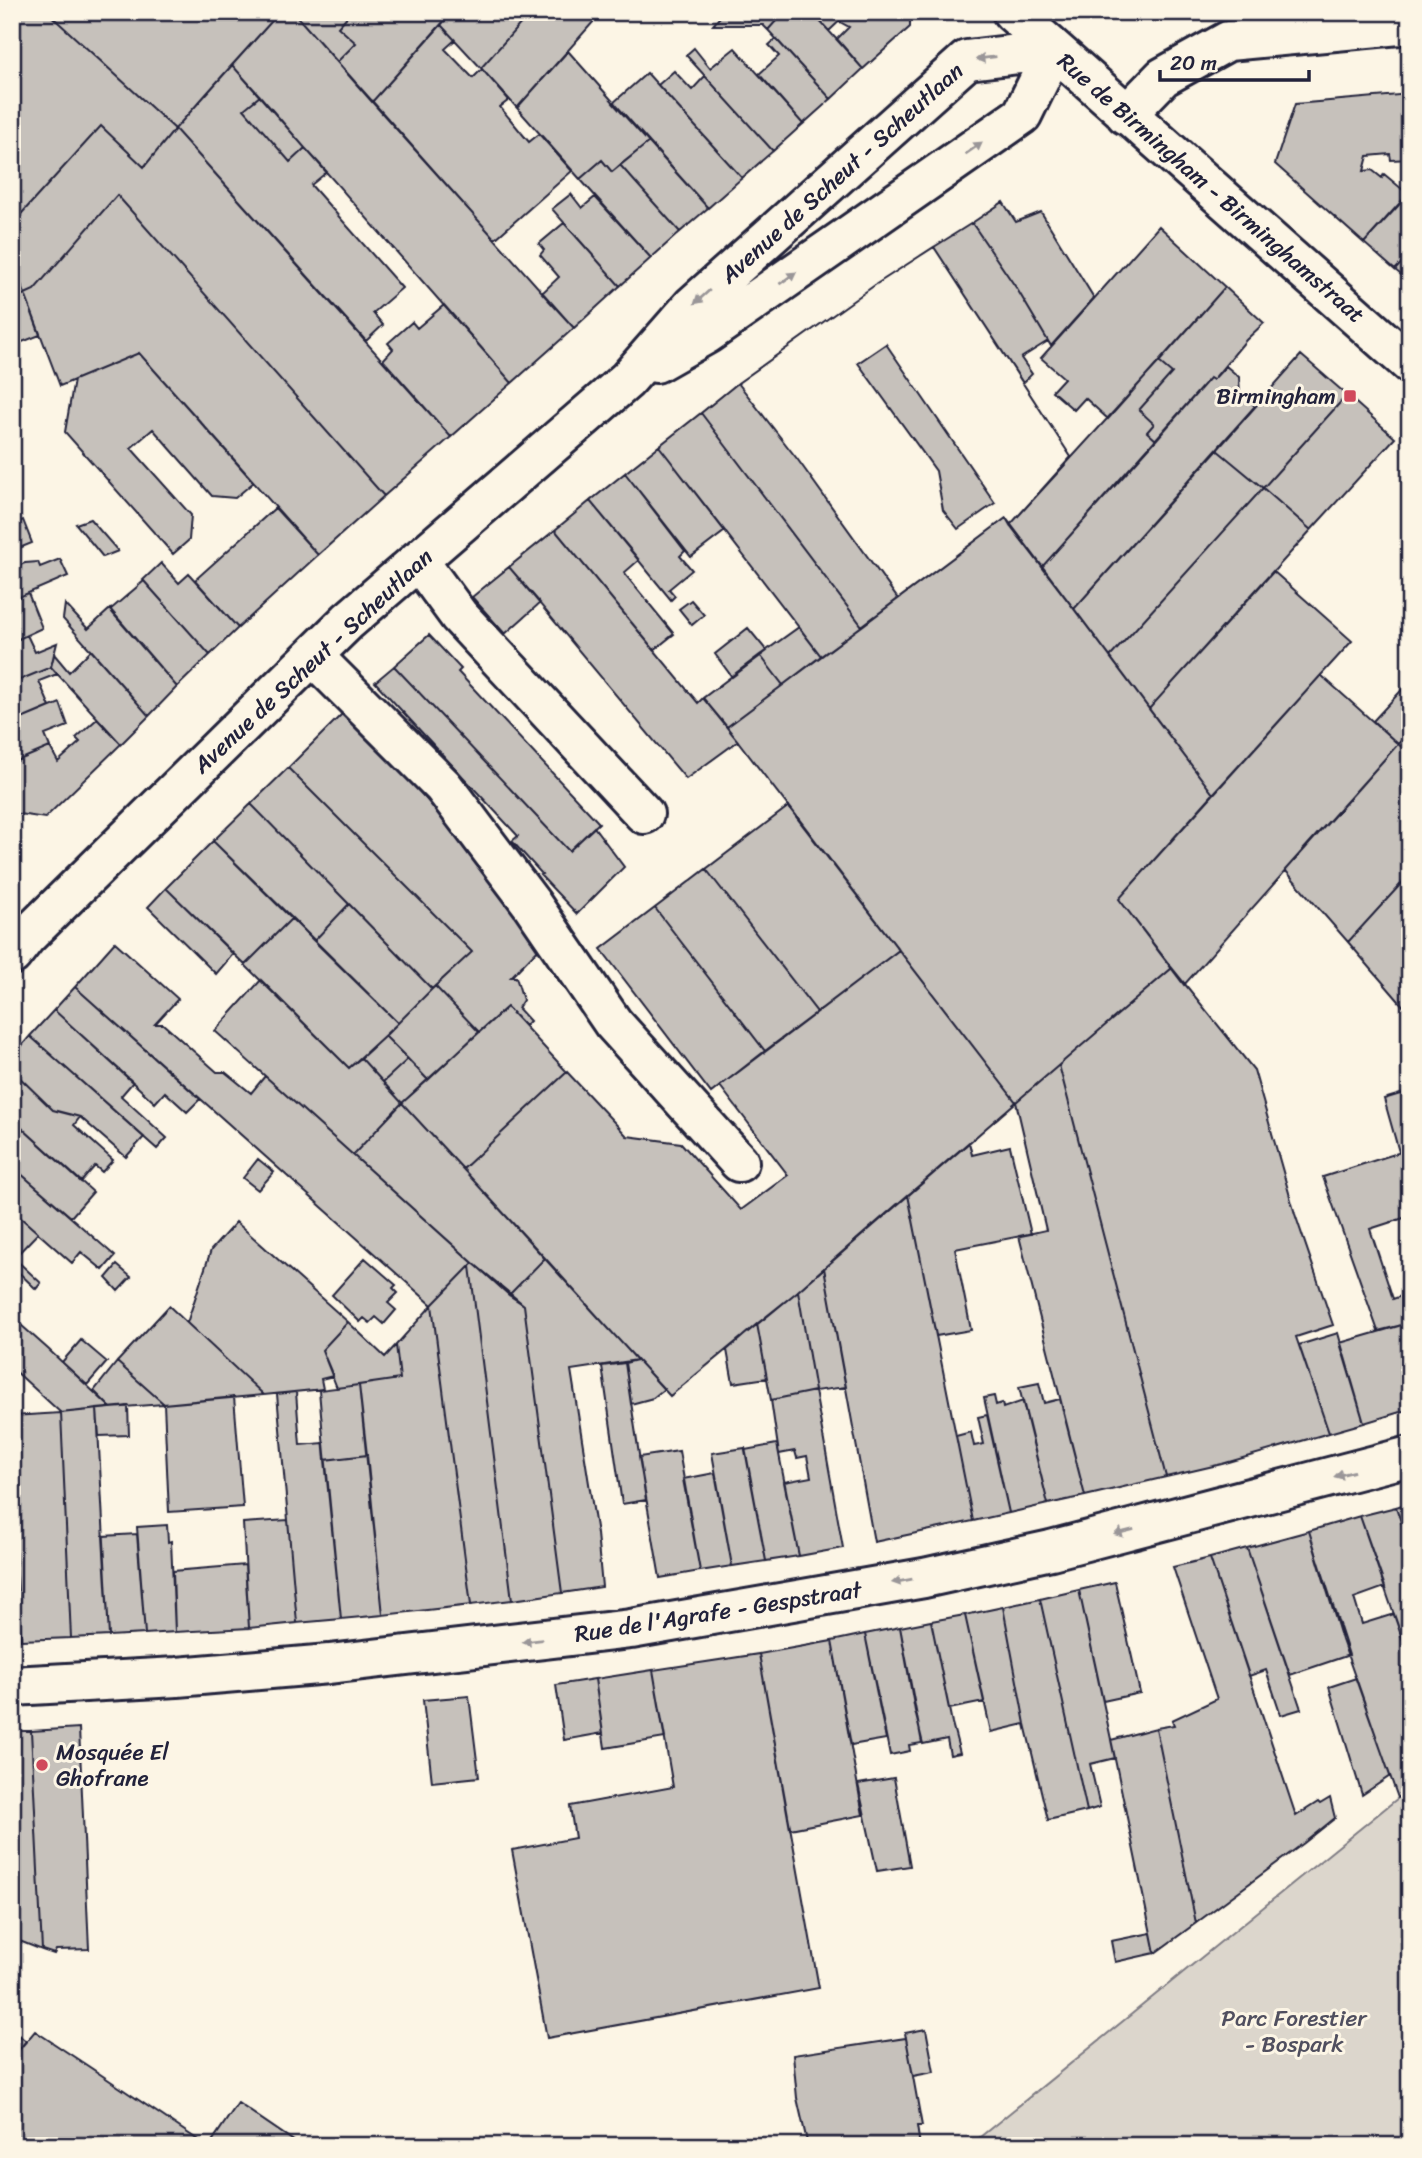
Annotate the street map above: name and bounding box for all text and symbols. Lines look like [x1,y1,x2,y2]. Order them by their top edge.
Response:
scale bar [1160,38,1308,82]
street label: Rue de Birmingham - Birminghamstraat [1048,42,1374,334]
text: 20 m [1170,44,1217,82]
street label: Avenue de Scheut - Scheutlaan [710,52,973,295]
one-way arrow [975,53,997,64]
one-way arrow [965,141,983,155]
one-way arrow [779,271,797,285]
one-way arrow [694,289,711,304]
place label: Birmingham [1216,376,1336,417]
marker: Birmingham [1342,388,1358,404]
street label: Avenue de Scheut - Scheutlaan [182,538,443,785]
one-way arrow [1333,1469,1354,1479]
one-way arrow [1113,1527,1135,1538]
street label: Rue de l'Agrafe - Gespstraat [572,1569,866,1655]
one-way arrow [891,1576,913,1587]
one-way arrow [521,1636,543,1647]
place label: Mosquée El Ghofrane [56,1732,169,1799]
marker: Mosquée El Ghofrane [34,1757,50,1773]
park label: Parc Forestier - Bospark [1221,1998,1368,2065]

